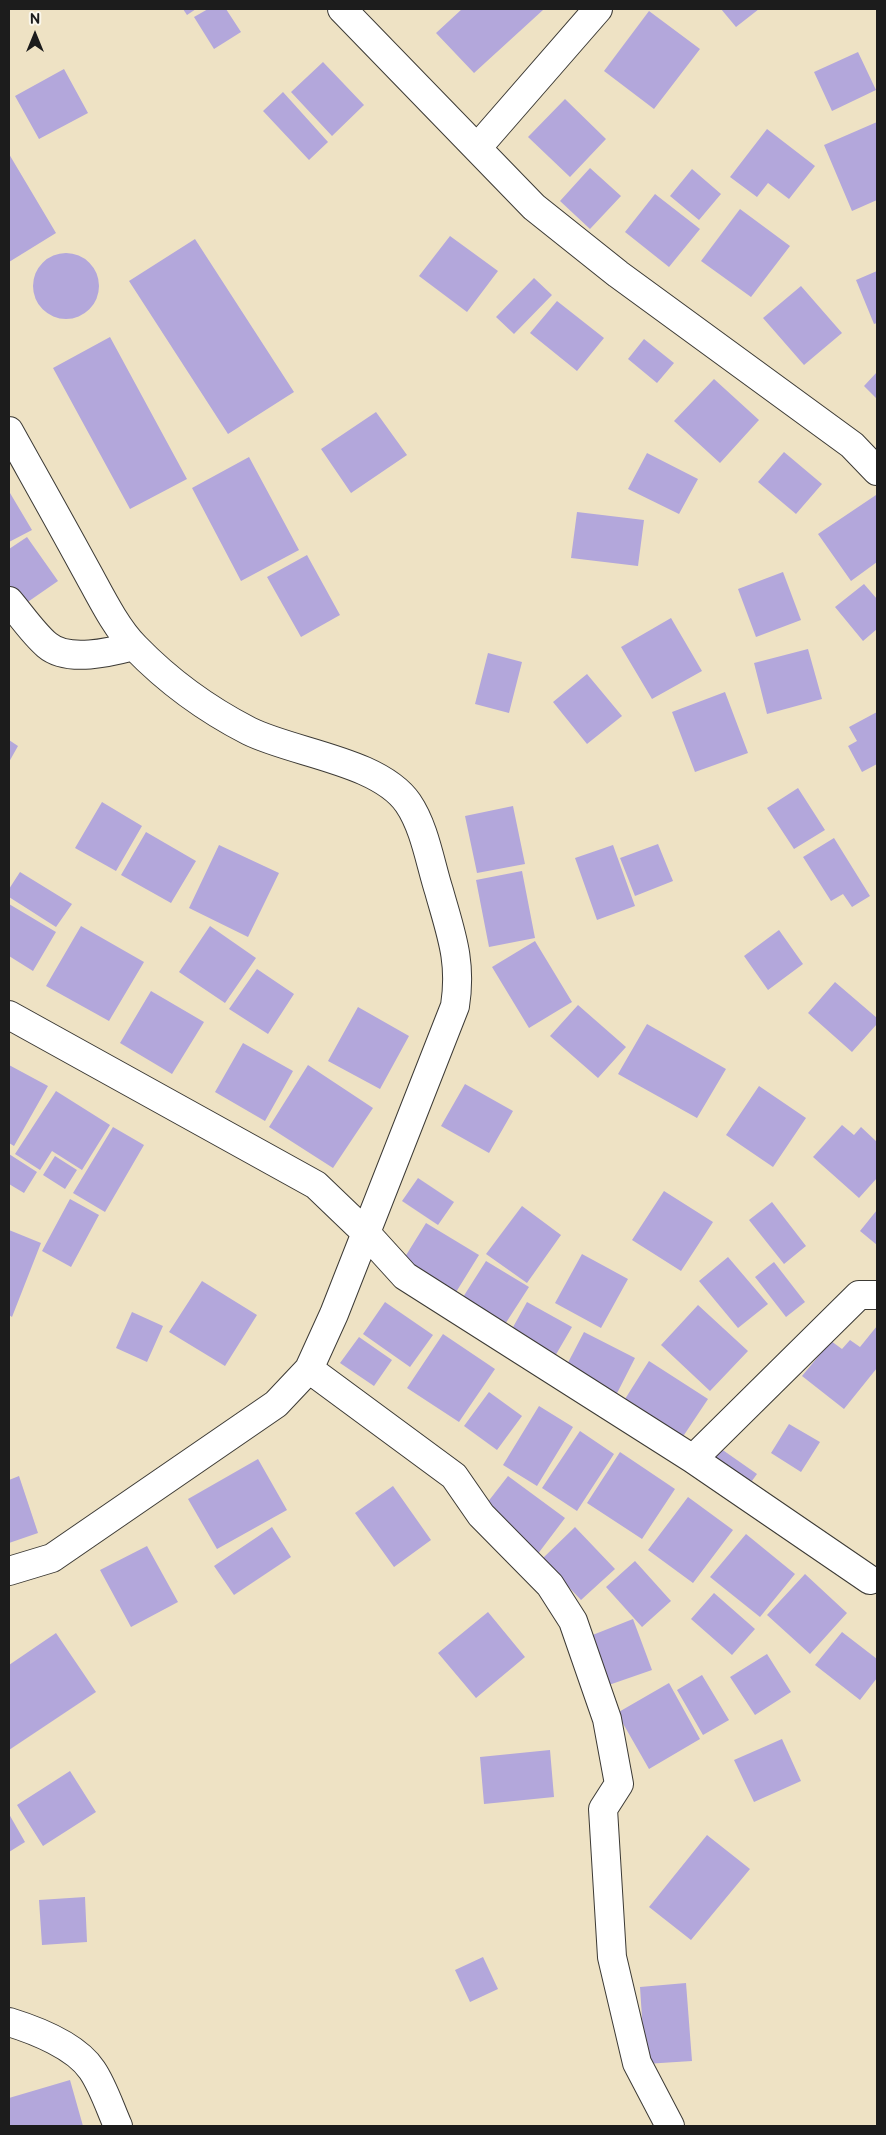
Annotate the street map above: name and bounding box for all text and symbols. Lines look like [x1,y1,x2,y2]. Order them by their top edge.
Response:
north arrow [10,10,60,60]
text: N [30,11,40,28]

